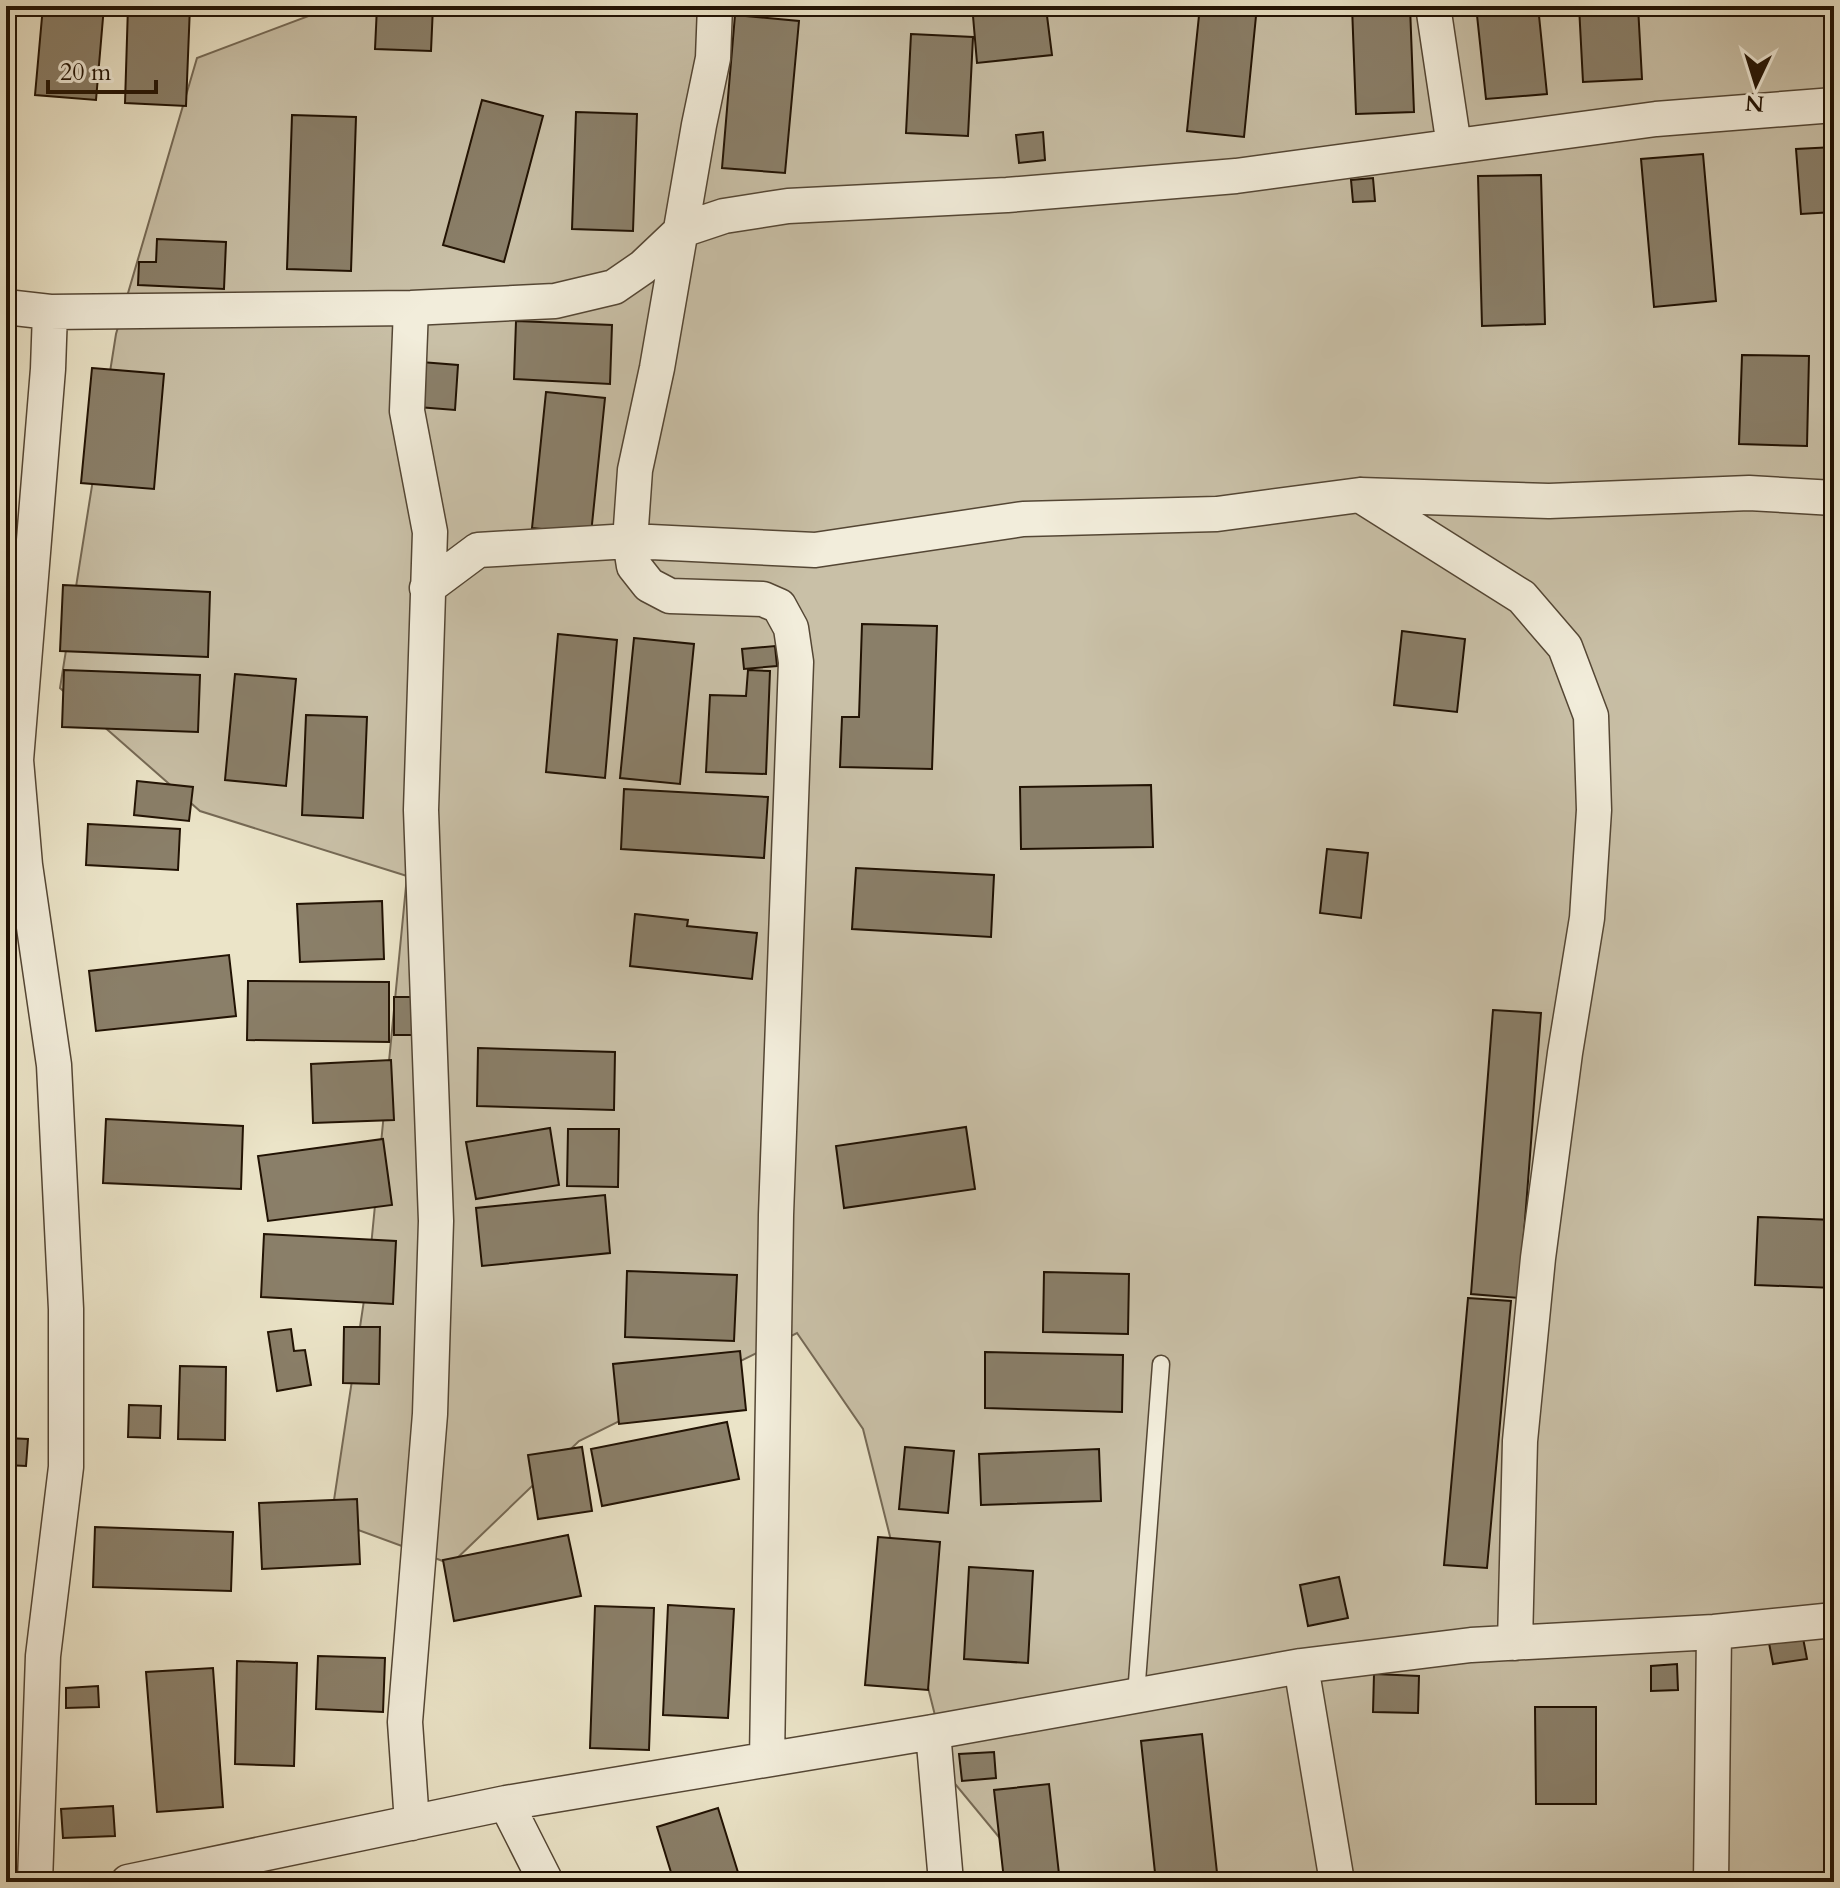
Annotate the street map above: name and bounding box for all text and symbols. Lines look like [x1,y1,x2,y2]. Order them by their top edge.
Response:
scale bar [48,44,156,94]
north arrow [1716,44,1796,124]
text: 20 m [60,56,112,89]
text: N [1744,87,1765,119]

